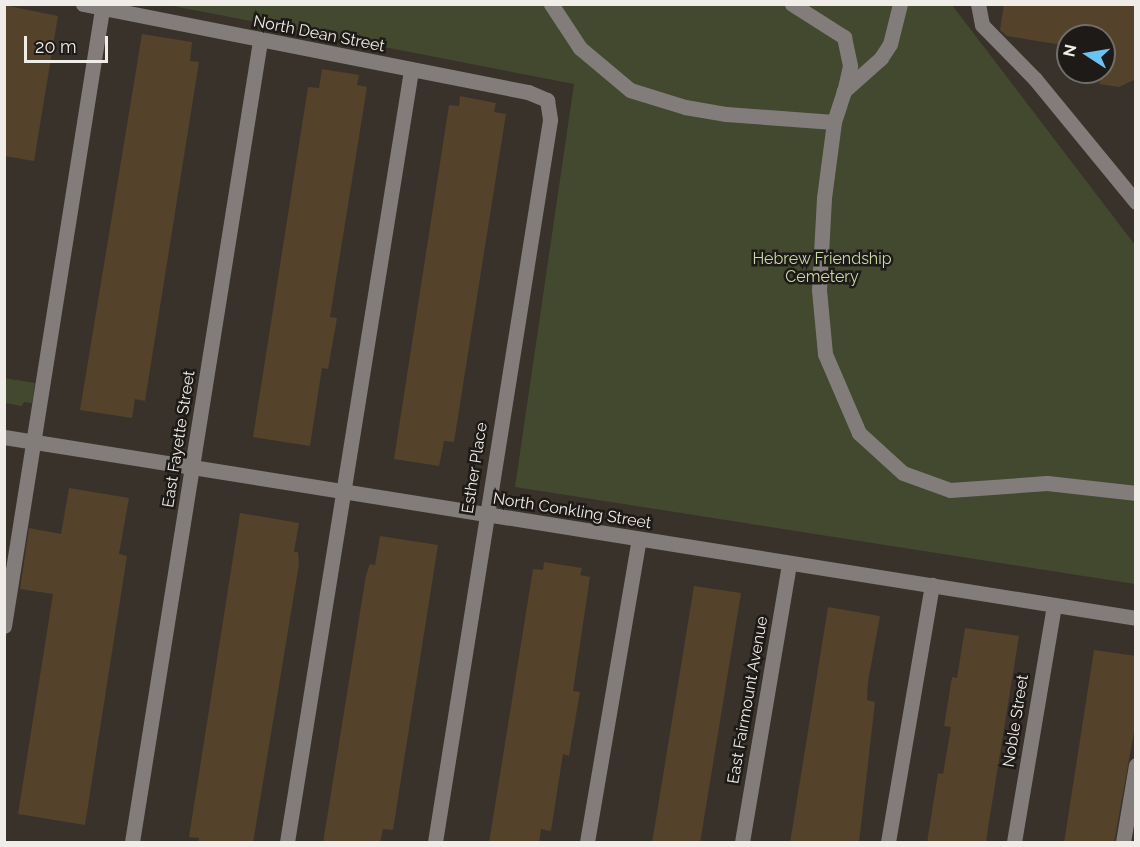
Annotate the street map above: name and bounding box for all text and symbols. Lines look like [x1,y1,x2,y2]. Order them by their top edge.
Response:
street label: North Dean Street [252,12,386,56]
scale bar [27,24,111,62]
north arrow [1056,24,1116,84]
text: 20 m [35,36,77,57]
text: N [1059,43,1080,59]
park label: Hebrew Friendship Cemetery [752,249,892,287]
street label: East Fayette Street [159,369,199,509]
street label: Esther Place [458,421,492,515]
street label: North Conkling Street [492,489,652,533]
street label: East Fairmount Avenue [724,614,772,786]
street label: Noble Street [999,673,1033,769]

